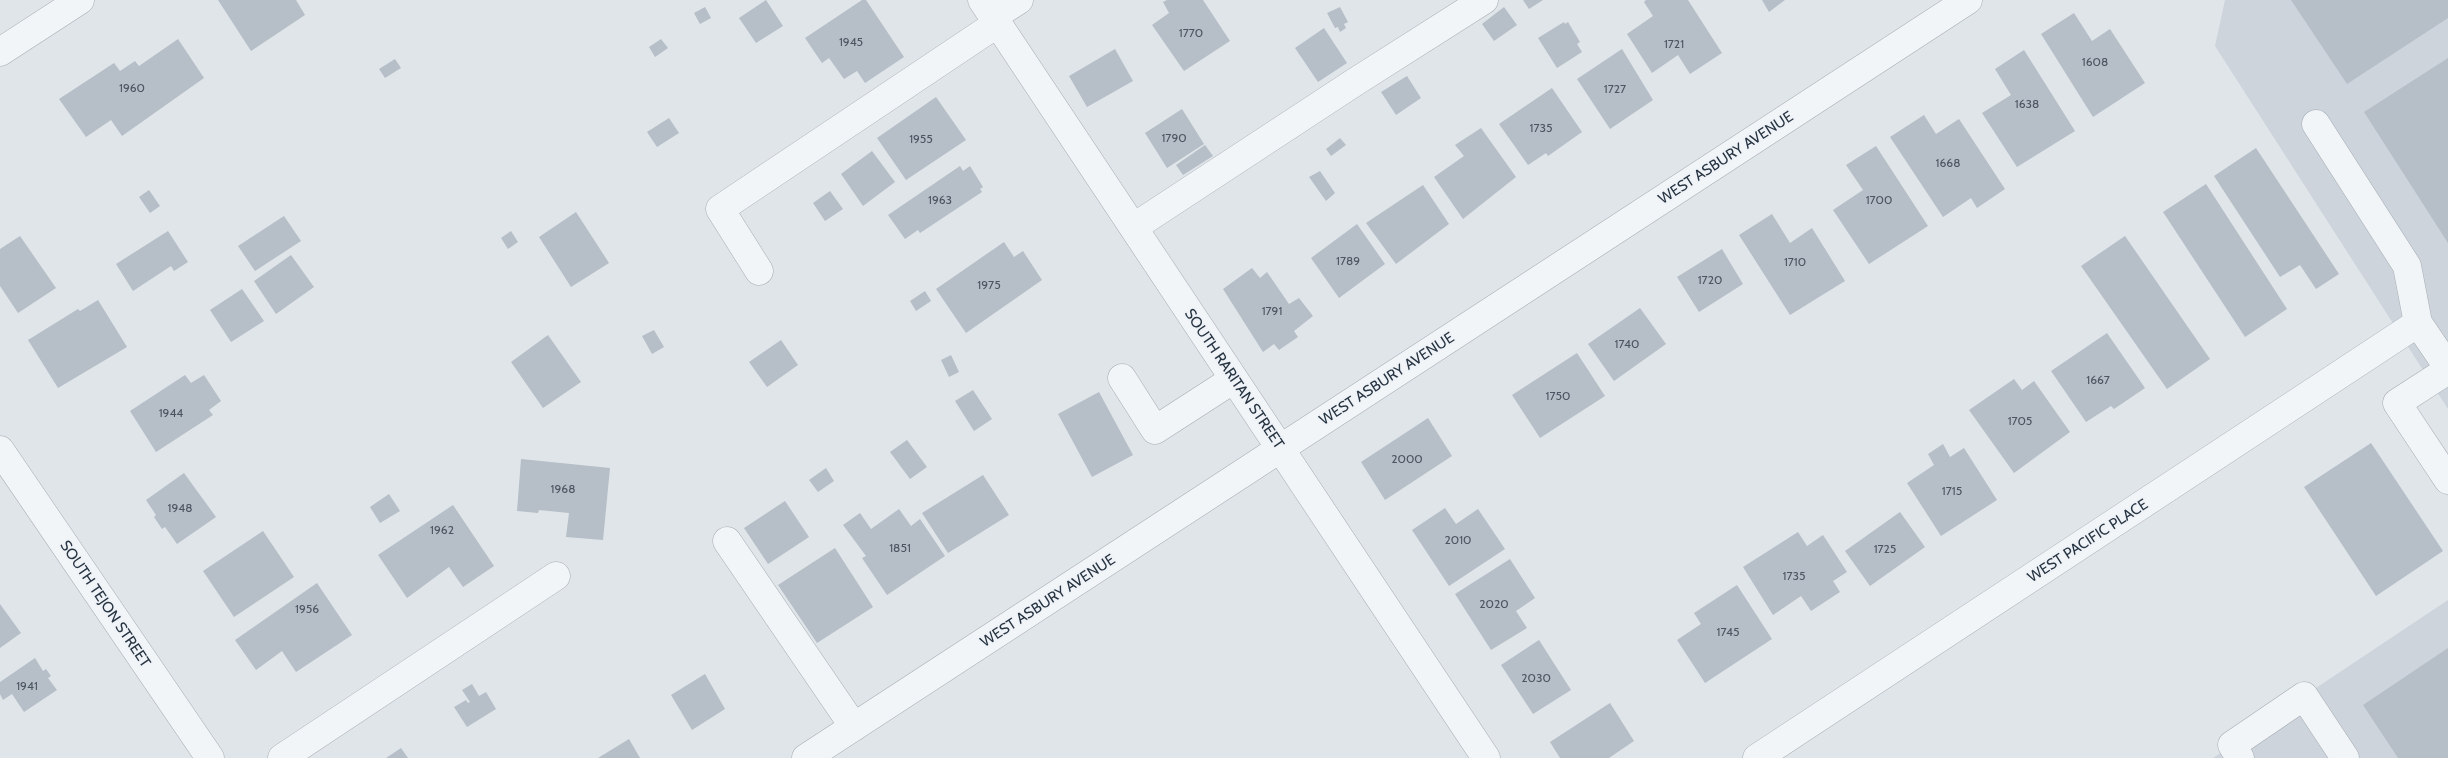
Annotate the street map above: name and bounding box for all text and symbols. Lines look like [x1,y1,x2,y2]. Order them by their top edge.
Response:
house number: 1770 [1179,26,1203,40]
house number: 1945 [839,35,863,49]
house number: 1721 [1664,37,1684,51]
house number: 1608 [2082,55,2108,69]
house number: 1960 [119,81,145,95]
house number: 1727 [1604,82,1626,96]
house number: 1638 [2015,97,2039,111]
street label: WEST ASBURY AVENUE [1655,108,1797,208]
house number: 1735 [1530,121,1552,135]
house number: 1790 [1161,131,1187,145]
house number: 1955 [909,132,933,146]
house number: 1668 [1936,156,1960,170]
house number: 1963 [928,193,952,207]
house number: 1700 [1866,193,1892,207]
house number: 1789 [1336,254,1360,268]
house number: 1710 [1784,255,1806,269]
house number: 1720 [1698,273,1722,287]
house number: 1975 [977,278,1001,292]
house number: 1791 [1262,304,1282,318]
street label: SOUTH RARITAN STREET [1180,306,1288,452]
street label: WEST ASBURY AVENUE [1316,329,1458,429]
house number: 1740 [1615,337,1639,351]
house number: 1667 [2086,373,2110,387]
house number: 1750 [1546,389,1570,403]
house number: 1944 [159,406,183,420]
house number: 1705 [2008,414,2032,428]
house number: 2000 [1391,452,1423,466]
house number: 1968 [551,482,575,496]
house number: 1715 [1942,484,1962,498]
street label: WEST PACIFIC PLACE [2024,495,2152,587]
house number: 1948 [168,501,192,515]
house number: 1962 [430,523,454,537]
house number: 2010 [1445,533,1471,547]
street label: SOUTH TEJON STREET [56,537,154,671]
house number: 1851 [889,541,911,555]
house number: 1725 [1874,542,1896,556]
street label: WEST ASBURY AVENUE [977,551,1119,651]
house number: 1735 [1783,569,1805,583]
house number: 2020 [1479,597,1509,611]
house number: 1956 [295,602,319,616]
house number: 1745 [1717,625,1739,639]
house number: 2030 [1521,671,1551,685]
house number: 1941 [16,679,38,693]

